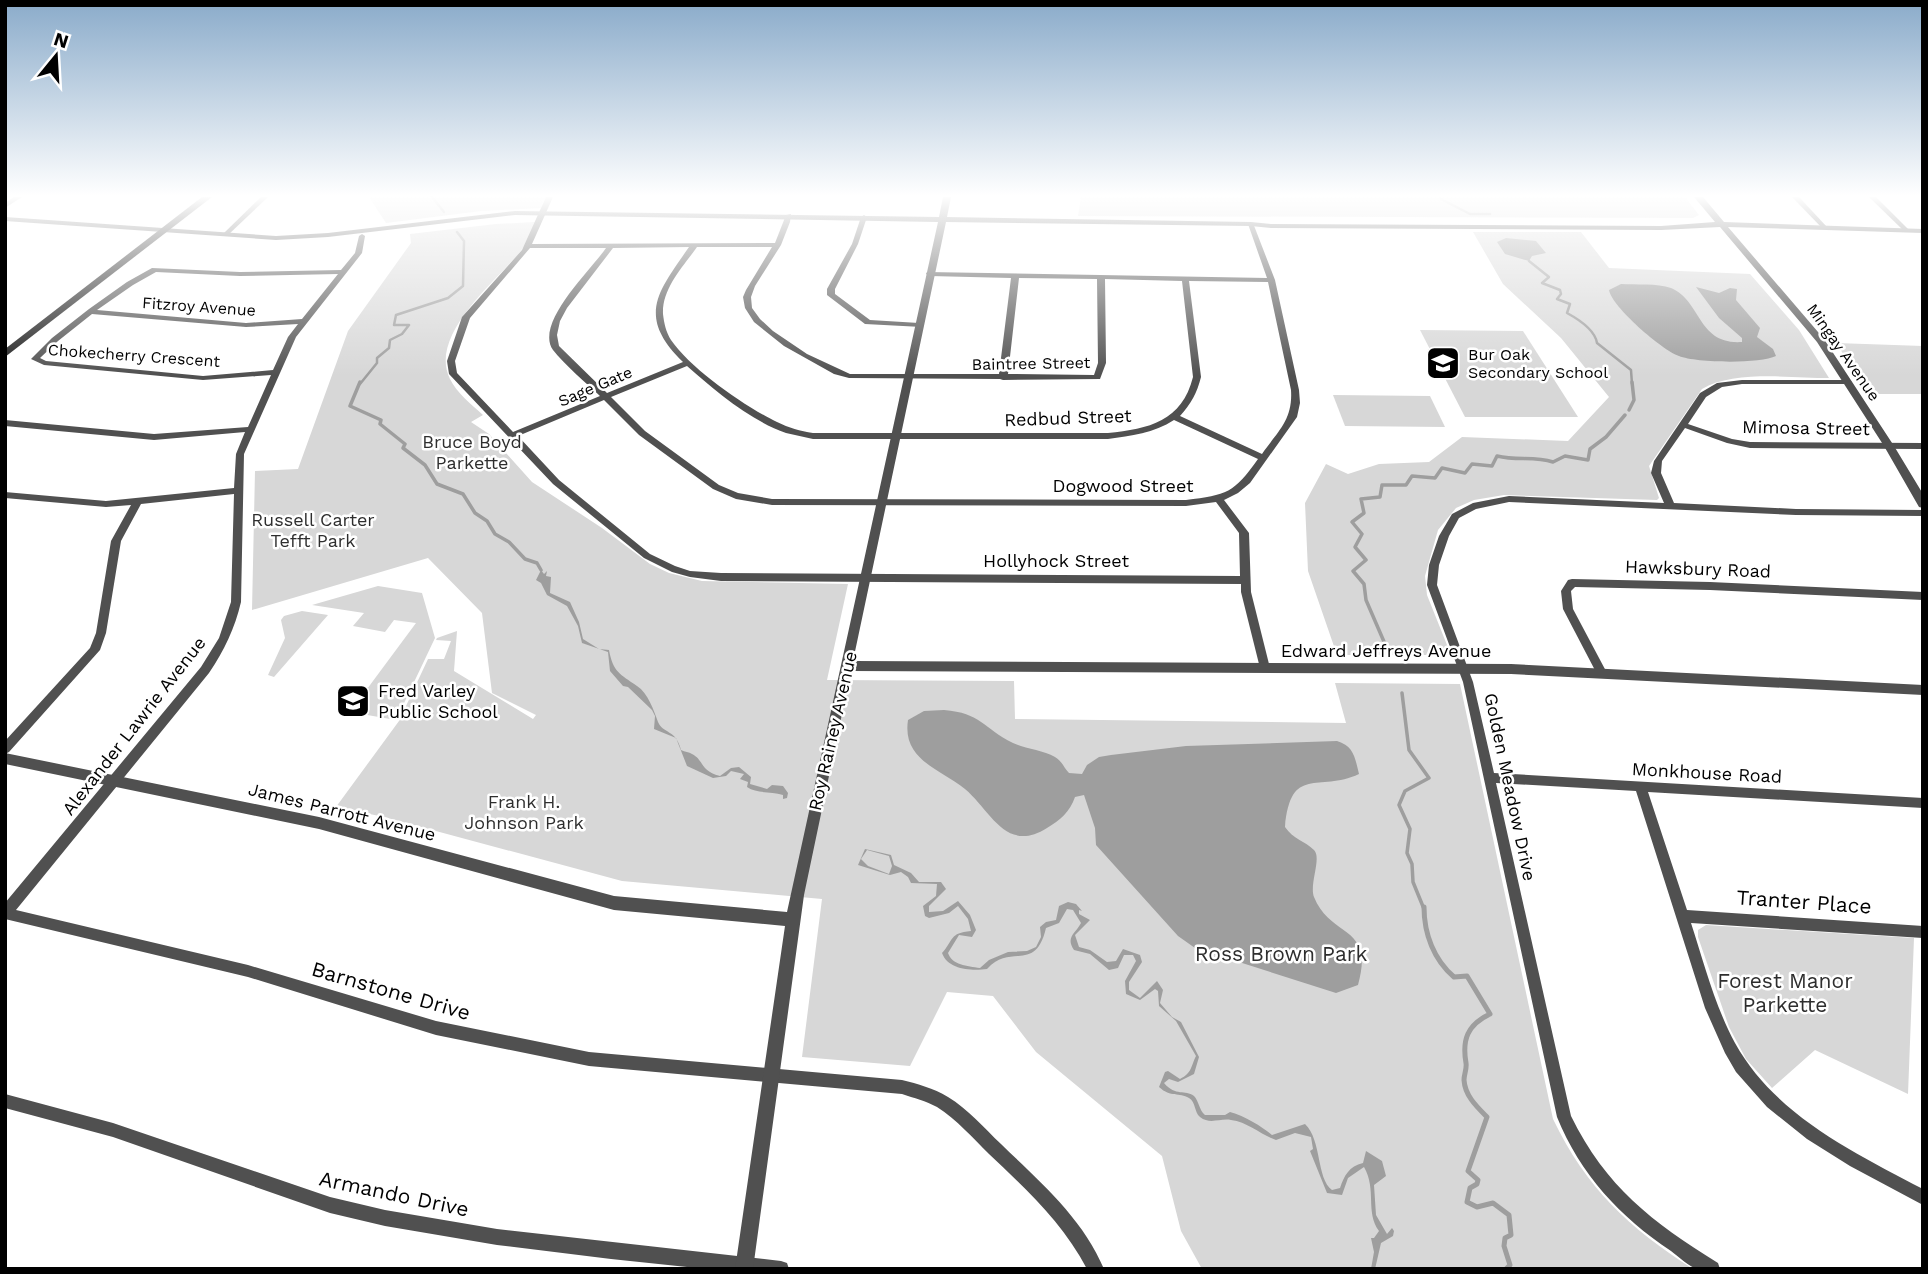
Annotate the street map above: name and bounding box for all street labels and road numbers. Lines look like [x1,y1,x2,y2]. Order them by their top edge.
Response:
street label: Fitzroy Avenue [141,293,257,320]
street label: Mingay Avenue [1803,300,1884,405]
street label: Chokecherry Crescent [47,340,221,371]
street label: Baintree Street [972,353,1091,374]
street label: Sage Gate [555,362,635,411]
street label: Redbud Street [1004,405,1132,430]
street label: Mimosa Street [1742,416,1870,439]
street label: Dogwood Street [1052,475,1194,496]
street label: Hollyhock Street [983,550,1129,571]
street label: Hawksbury Road [1625,555,1771,582]
street label: Alexander Lawrie Avenue [58,632,210,819]
street label: Edward Jeffreys Avenue [1281,640,1491,661]
street label: Roy Rainey Avenue [804,649,861,813]
street label: Golden Meadow Drive [1480,691,1541,883]
street label: Monkhouse Road [1631,758,1783,787]
street label: James Parrott Avenue [246,778,438,845]
street label: Tranter Place [1736,884,1872,919]
street label: Barnstone Drive [309,956,473,1025]
street label: Armando Drive [317,1165,471,1222]

